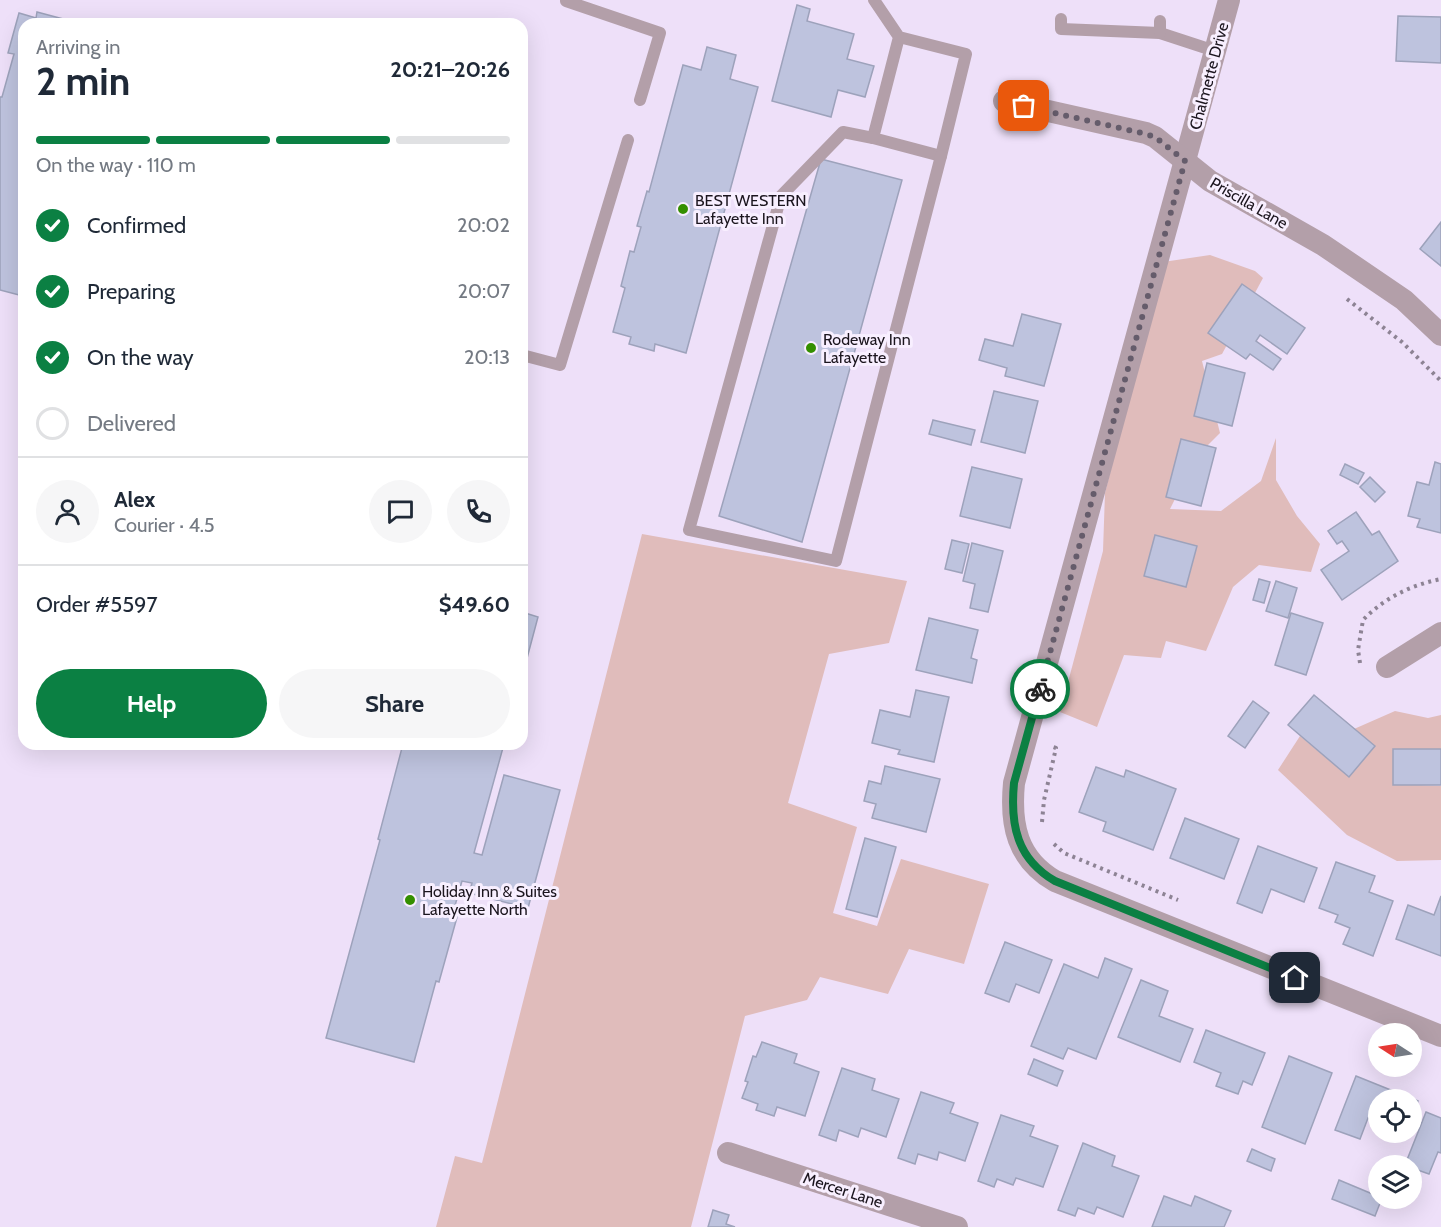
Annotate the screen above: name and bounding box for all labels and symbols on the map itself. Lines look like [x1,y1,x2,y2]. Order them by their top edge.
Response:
street label: Chalmette Drive [1186,20,1232,132]
pin [998,80,1049,131]
street label: Priscilla Lane [1207,173,1291,233]
place label: BEST WESTERN Lafayette Inn [695,191,807,228]
marker: BEST WESTERN Lafayette Inn [676,202,690,216]
place label: Rodeway Inn Lafayette [823,330,911,367]
marker: Rodeway Inn Lafayette [804,341,818,355]
courier [1010,659,1070,719]
place label: Holiday Inn & Suites Lafayette North [422,882,557,919]
marker: Holiday Inn & Suites Lafayette North [403,893,417,907]
pin [1269,952,1320,1003]
north arrow [1368,1023,1422,1077]
street label: Mercer Lane [801,1168,885,1212]

